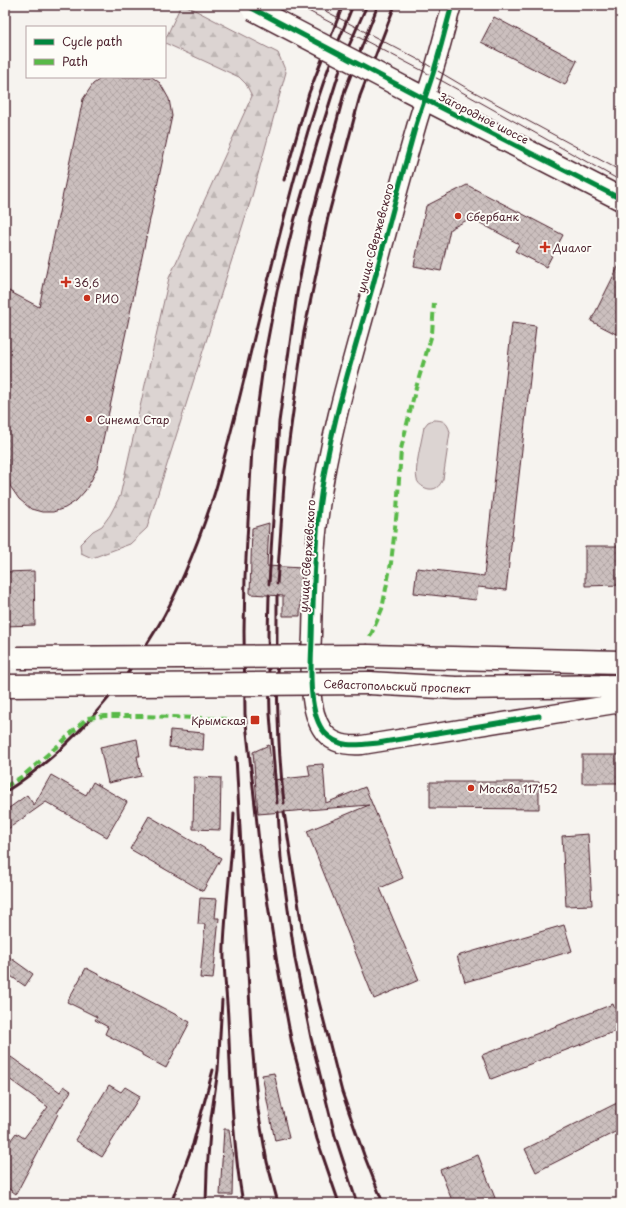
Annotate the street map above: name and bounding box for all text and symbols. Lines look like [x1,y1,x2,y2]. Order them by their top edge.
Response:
legend [26,26,166,78]
text: Cycle path [62,32,123,50]
text: Path [62,52,88,70]
street label: Загородное шоссе [436,88,532,148]
street label: улица Свержевского [352,181,398,295]
place label: Сбербанк [466,208,520,225]
marker: Сбербанк [453,211,463,221]
place label: Диалог [552,239,592,256]
marker: Диалог [540,242,550,252]
place label: 36,6 [74,274,99,291]
marker: 36,6 [61,277,71,287]
place label: РИО [95,290,119,307]
marker: РИО [82,293,92,303]
place label: Синема Стар [97,411,170,428]
marker: Синема Стар [84,414,94,424]
street label: улица Свержевского [295,499,319,613]
street label: Севастопольский проспект [323,675,472,697]
place label: Крымская [191,712,246,729]
marker: Крымская [249,714,261,726]
place label: Москва 117152 [479,780,558,797]
marker: Москва 117152 [466,783,476,793]

